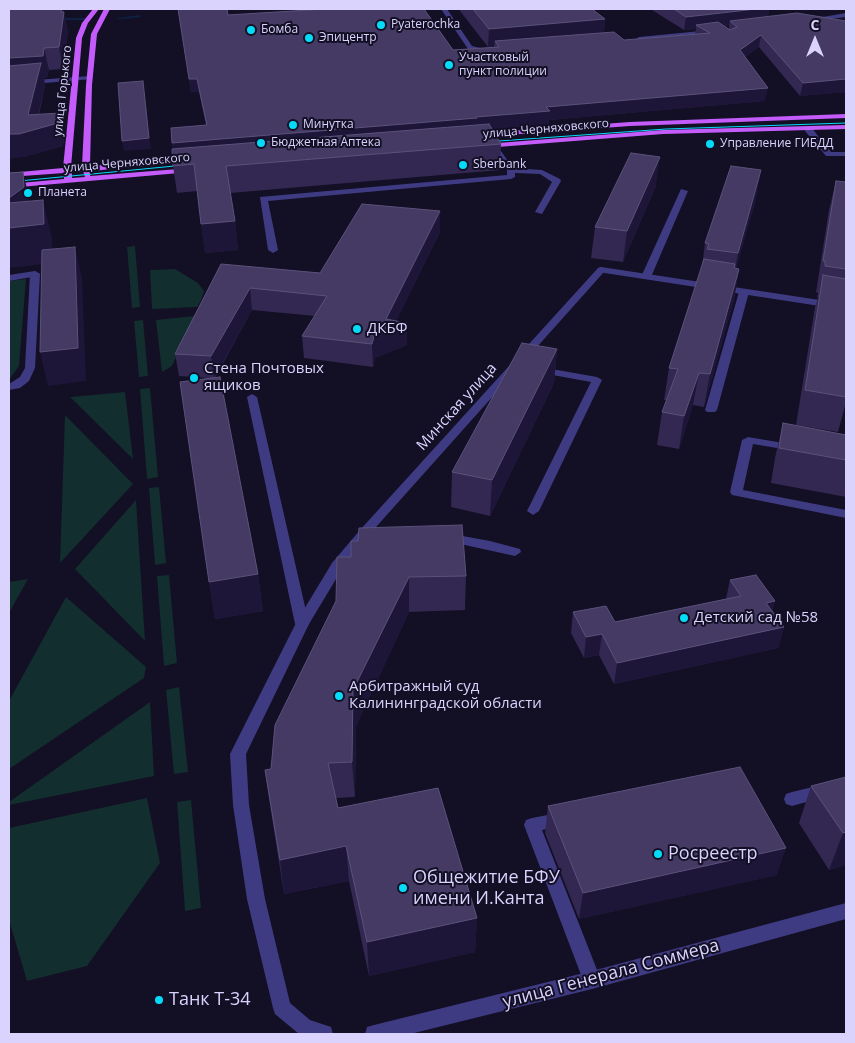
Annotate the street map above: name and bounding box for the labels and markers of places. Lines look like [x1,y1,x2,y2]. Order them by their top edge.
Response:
place label: Pyaterochka [391,18,460,32]
marker: Pyaterochka [375,19,387,31]
place label: Бомба [261,23,298,37]
marker: Бомба [245,24,257,36]
place label: Эпицентр [319,31,376,45]
marker: Эпицентр [303,32,315,44]
place label: Участковый пункт полиции [459,51,547,79]
marker: Участковый пункт полиции [443,59,455,71]
place label: Минутка [303,118,354,132]
marker: Минутка [287,119,299,131]
place label: Бюджетная Аптека [271,136,381,150]
marker: Бюджетная Аптека [255,137,267,149]
place label: Управление ГИБДД [720,137,834,151]
marker: Управление ГИБДД [704,138,716,150]
place label: Sberbank [473,158,526,172]
marker: Sberbank [457,159,469,171]
place label: Планета [38,186,87,200]
marker: Планета [22,187,34,199]
place label: ДКБФ [367,320,408,338]
marker: ДКБФ [351,323,363,335]
place label: Стена Почтовых ящиков [204,360,324,395]
marker: Стена Почтовых ящиков [188,372,200,384]
place label: Детский сад №58 [694,609,818,627]
marker: Детский сад №58 [678,612,690,624]
place label: Арбитражный суд Калининградской области [349,678,542,713]
marker: Арбитражный суд Калининградской области [333,690,345,702]
place label: Росрeeстр [668,843,758,865]
marker: Росрeeстр [652,848,664,860]
place label: Общежитие БФУ имени И.Канта [413,867,560,910]
marker: Общежитие БФУ имени И.Канта [397,882,409,894]
place label: Танк Т-34 [169,989,251,1011]
marker: Танк Т-34 [153,994,165,1006]

